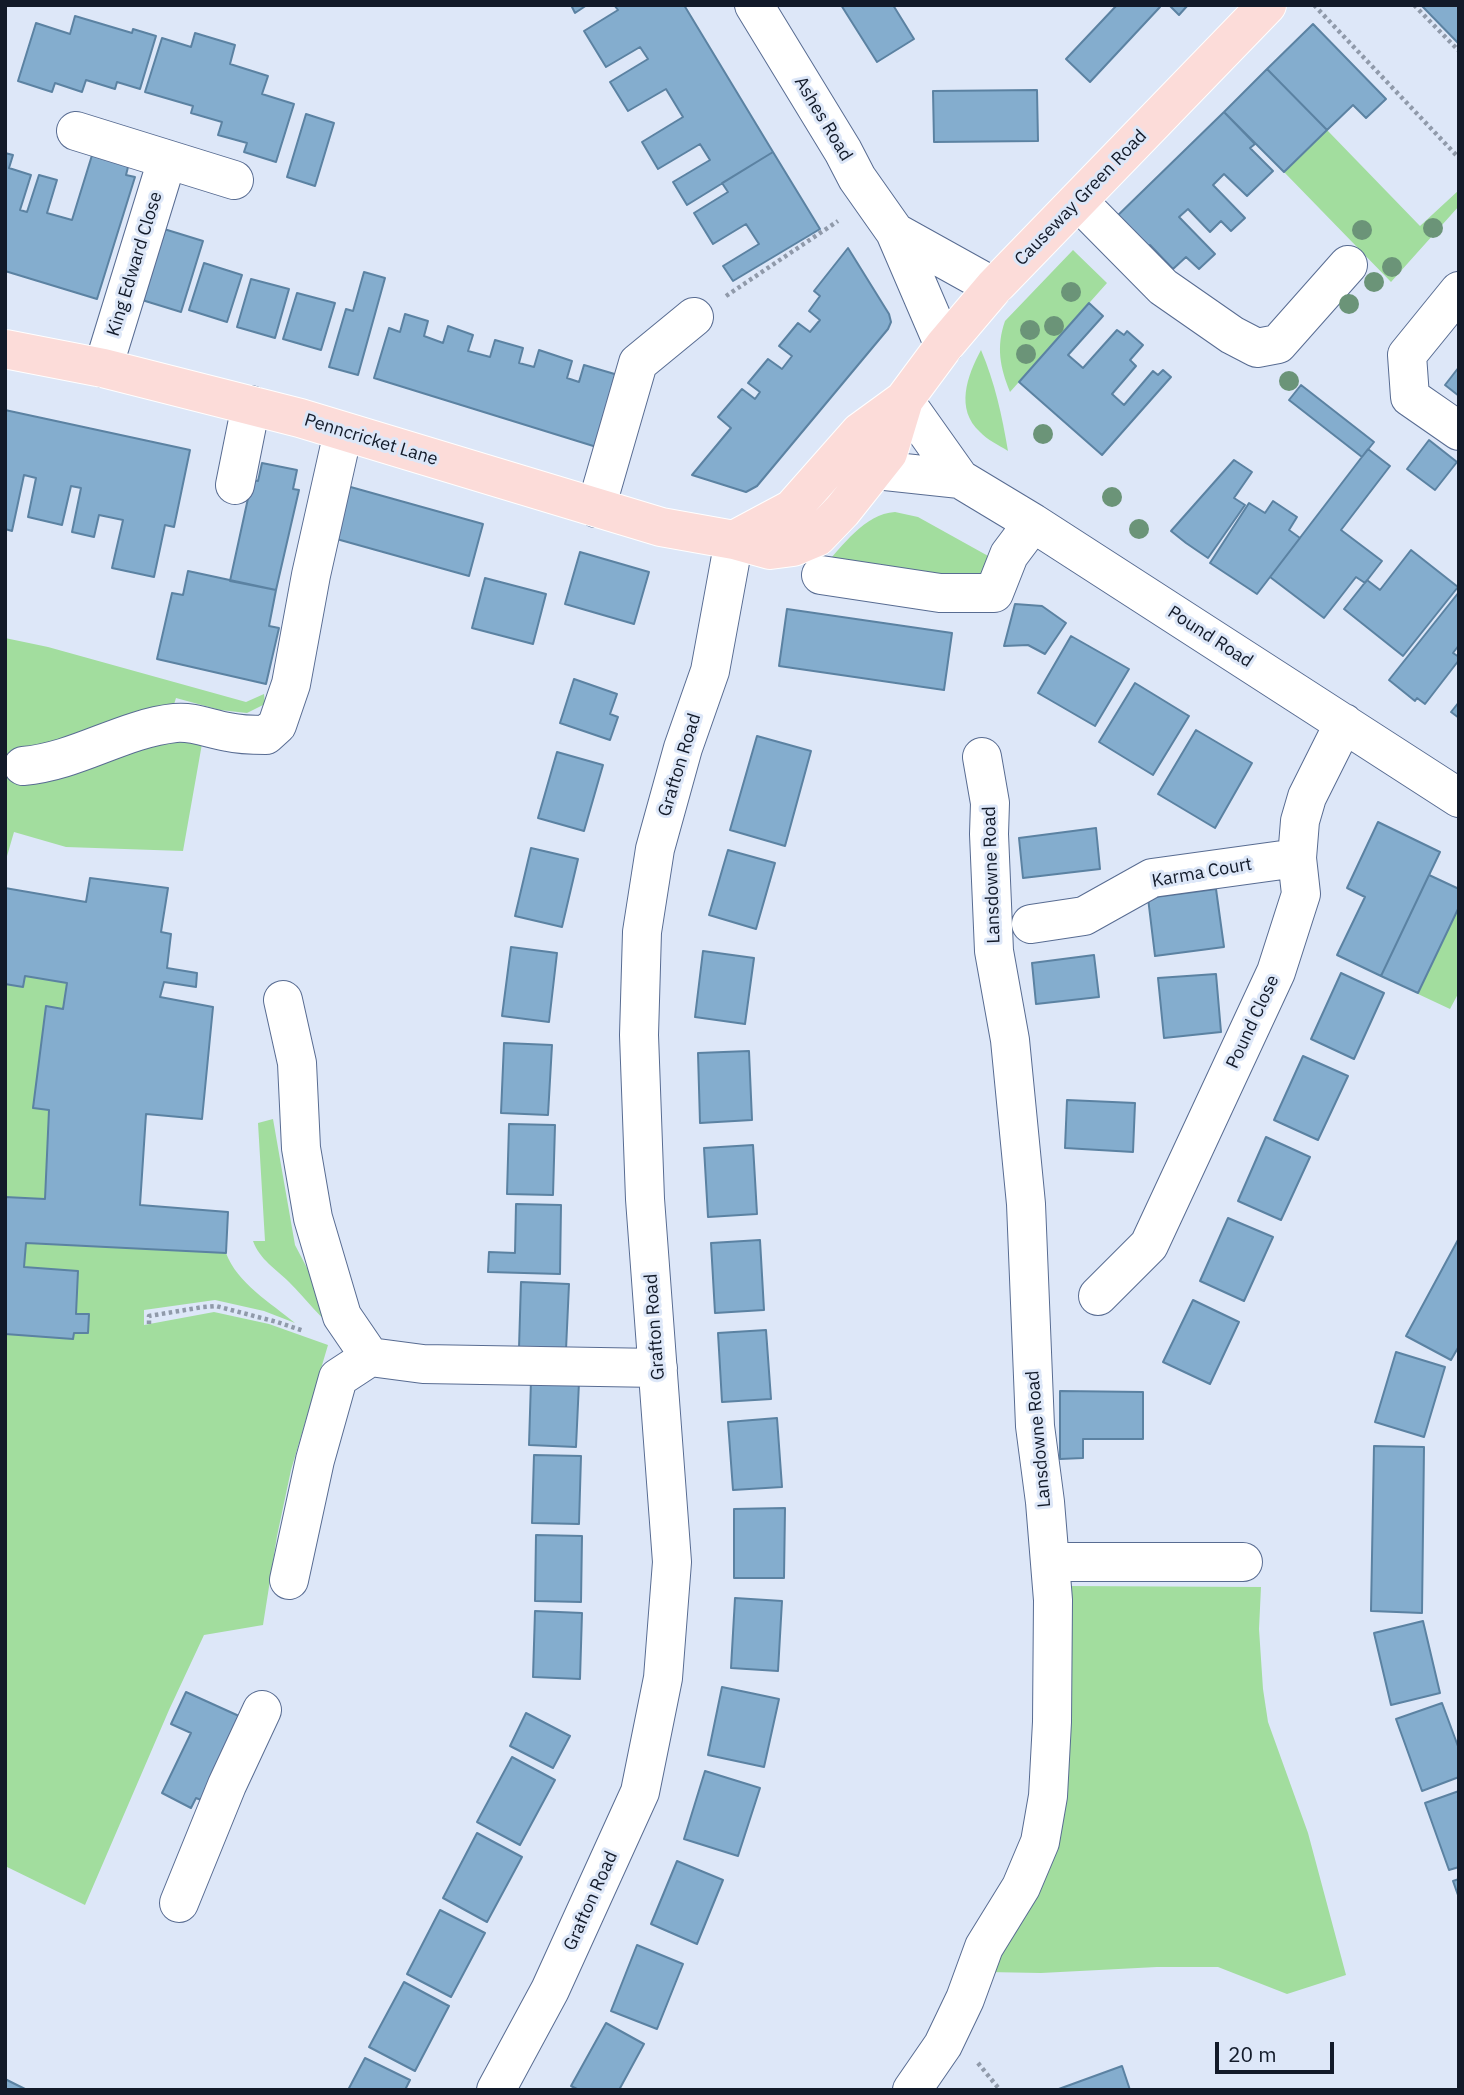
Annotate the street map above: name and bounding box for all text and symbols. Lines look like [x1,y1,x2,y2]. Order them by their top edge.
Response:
street label: Ashes Road [789,73,857,165]
street label: Causeway Green Road [1010,126,1152,270]
street label: King Edward Close [103,189,167,339]
street label: Penncricket Lane [302,409,440,471]
street label: Pound Road [1163,601,1257,673]
street label: Grafton Road [654,711,706,819]
street label: Lansdowne Road [979,806,1005,944]
street label: Karma Court [1150,854,1254,892]
street label: Pound Close [1222,972,1284,1072]
street label: Grafton Road [641,1273,669,1381]
street label: Lansdowne Road [1022,1370,1056,1508]
street label: Grafton Road [559,1848,623,1954]
scale bar [1219,2028,1338,2072]
text: 20 m [1228,2040,1277,2068]

